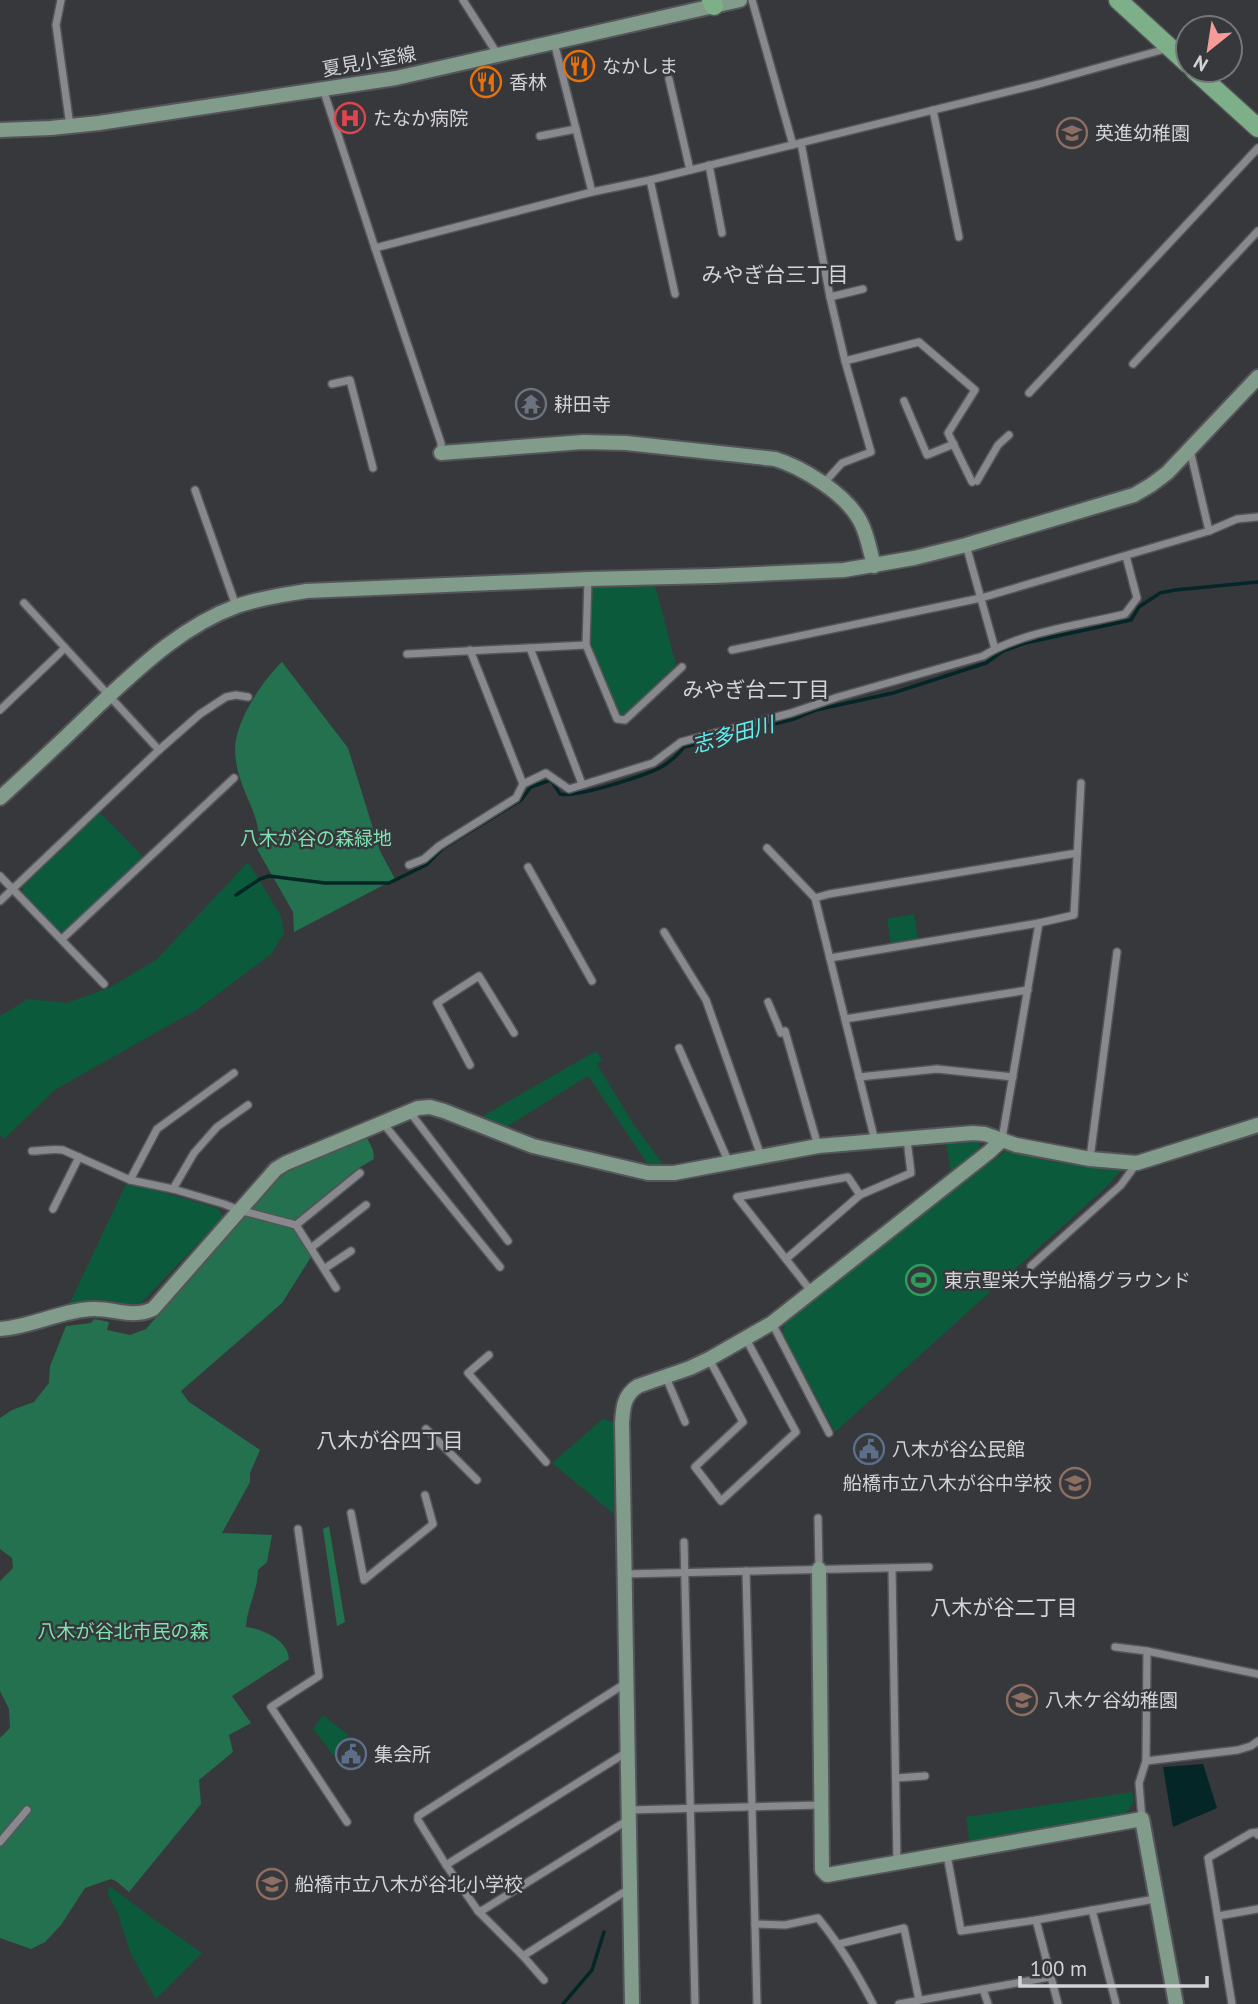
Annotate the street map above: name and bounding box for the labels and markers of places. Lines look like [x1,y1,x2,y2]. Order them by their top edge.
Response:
restaurant icon: なかしま [562,49,596,83]
place label: なかしま [602,54,678,78]
restaurant icon: 香林 [469,65,503,99]
place label: 香林 [509,70,547,94]
hospital icon: たなか病院 [333,101,367,135]
place label: たなか病院 [373,106,468,130]
school or university icon: 英進幼稚園 [1055,116,1089,150]
place label: 英進幼稚園 [1095,121,1190,145]
temple icon: 耕田寺 [514,387,548,421]
place label: 耕田寺 [554,392,611,416]
sports icon: 東京聖栄大学船橋グラウンド [904,1263,938,1297]
place label: 東京聖栄大学船橋グラウンド [944,1268,1191,1292]
public building icon: 八木が谷公民館 [852,1432,886,1466]
place label: 八木が谷公民館 [892,1437,1025,1461]
school or university icon: 船橋市立八木が谷中学校 [1058,1466,1092,1500]
place label: 船橋市立八木が谷中学校 [843,1471,1052,1495]
school or university icon: 八木ケ谷幼稚園 [1005,1683,1039,1717]
place label: 八木ケ谷幼稚園 [1045,1688,1178,1712]
public building icon: 集会所 [334,1737,368,1771]
place label: 集会所 [374,1742,431,1766]
school or university icon: 船橋市立八木が谷北小学校 [255,1867,289,1901]
place label: 船橋市立八木が谷北小学校 [295,1872,523,1896]

